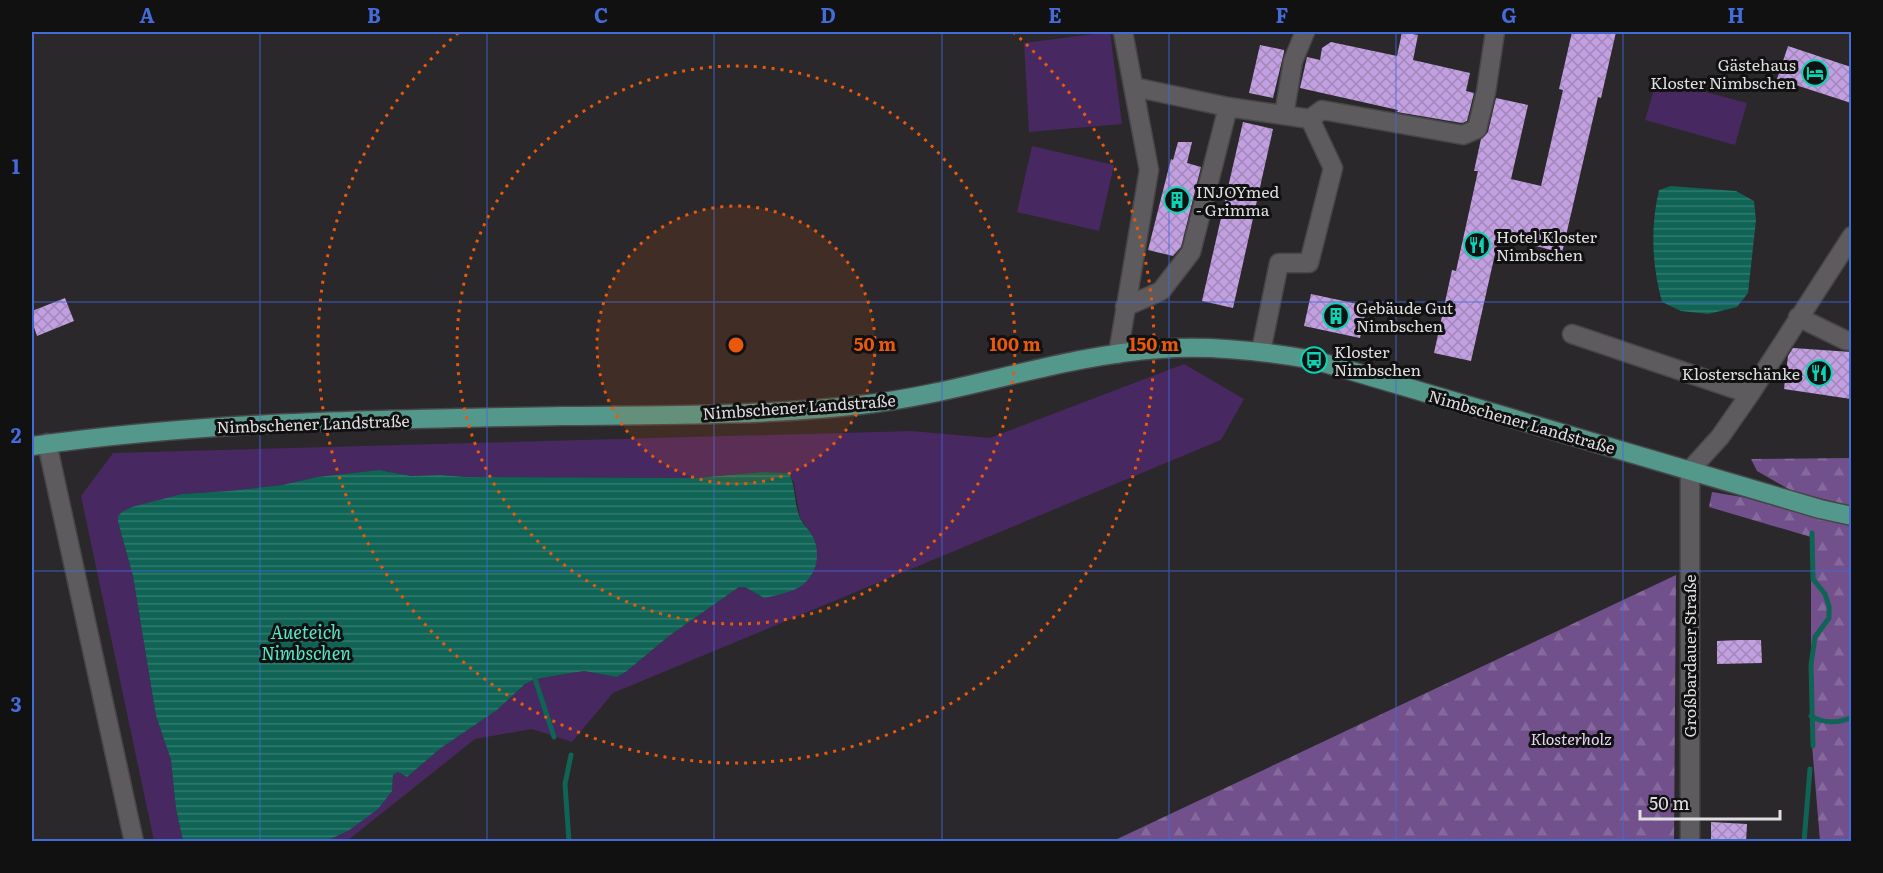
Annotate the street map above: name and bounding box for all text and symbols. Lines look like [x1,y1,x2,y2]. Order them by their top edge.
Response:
text: A [139,0,155,29]
text: B [367,0,381,29]
text: C [594,0,608,29]
text: D [820,0,836,29]
text: E [1048,0,1062,29]
text: F [1276,0,1289,29]
text: G [1501,0,1517,29]
text: H [1728,0,1744,29]
place label: Gästehaus Kloster Nimbschen [1650,52,1796,94]
hotel icon: Gästehaus Kloster Nimbschen [1800,58,1830,88]
text: 1 [12,150,20,180]
place label: INJOYmed - Grimma [1196,179,1280,221]
building icon: INJOYmed - Grimma [1162,185,1192,215]
place label: Hotel Kloster Nimbschen [1496,224,1597,266]
restaurant icon: Hotel Kloster Nimbschen [1462,230,1492,260]
place label: Gebäude Gut Nimbschen [1356,295,1454,337]
building icon: Gebäude Gut Nimbschen [1321,301,1351,331]
text: 50 m [854,330,896,357]
text: 100 m [989,330,1041,357]
text: 150 m [1129,330,1179,357]
centre of rings [726,335,746,355]
place label: Kloster Nimbschen [1334,339,1421,381]
bus stop icon: Kloster Nimbschen [1299,345,1329,375]
restaurant icon: Klosterschänke [1804,358,1834,388]
place label: Klosterschänke [1682,361,1800,385]
street label: Nimbschener Landstraße [1426,383,1618,459]
street label: Nimbschener Landstraße [702,387,896,425]
street label: Nimbschener Landstraße [216,408,410,438]
text: 2 [11,419,22,449]
street label: Großbardauer Straße [1677,574,1701,738]
water label: Aueteich Nimbschen [261,618,351,666]
text: 3 [10,688,22,718]
park label: Klosterholz [1530,726,1612,750]
scale bar [1640,783,1780,821]
text: 50 m [1649,789,1690,816]

